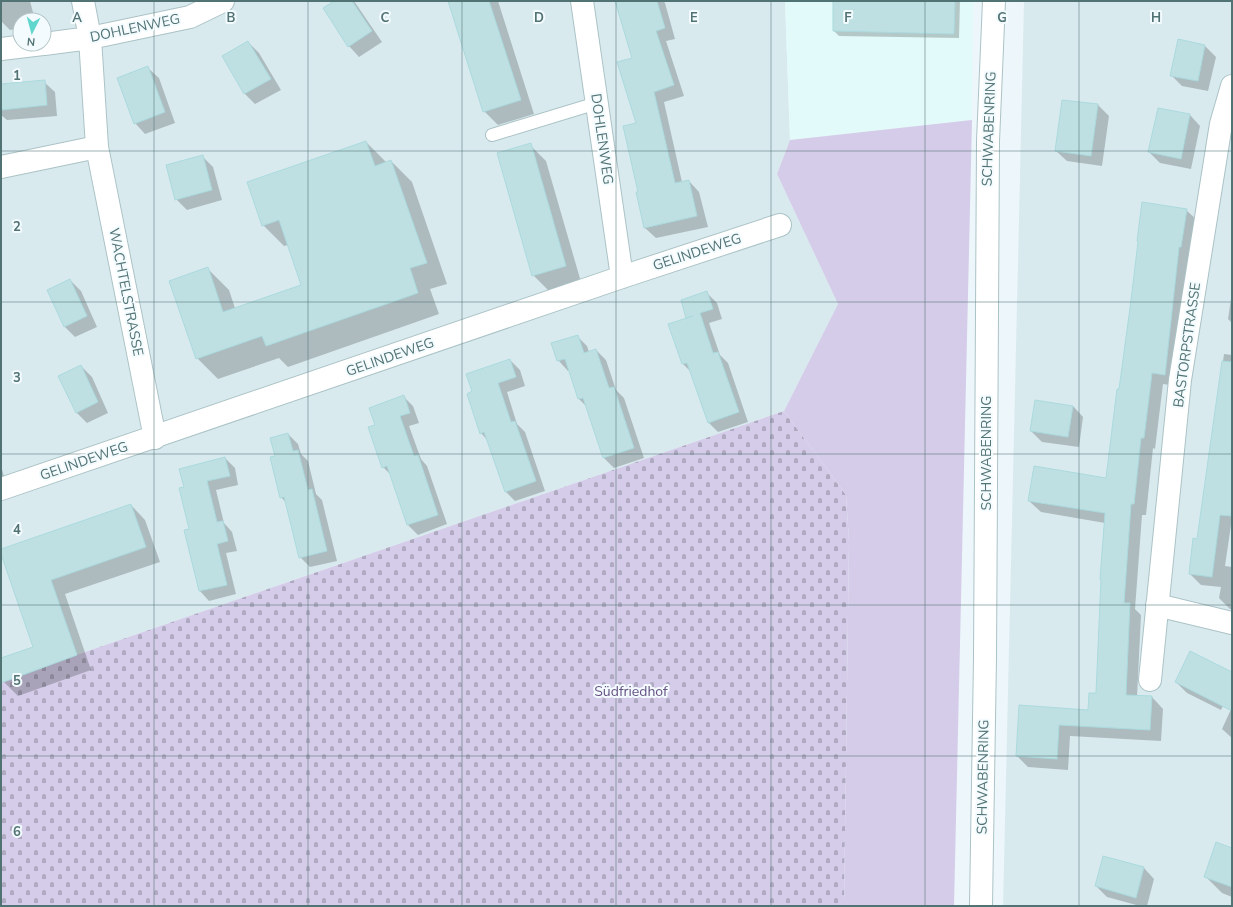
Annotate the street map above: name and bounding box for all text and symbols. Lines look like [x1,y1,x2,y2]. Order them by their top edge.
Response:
text: A [72,9,82,27]
street label: DOHLENWEG [88,9,182,47]
text: B [227,9,236,27]
text: C [381,9,390,27]
text: D [534,9,544,27]
text: E [690,9,698,27]
text: F [844,9,852,27]
text: G [997,9,1007,27]
text: H [1151,9,1161,27]
north arrow [12,12,52,52]
text: N [26,34,36,49]
text: 1 [13,67,21,85]
street label: SCHWABENRING [977,71,1001,187]
street label: DOHLENWEG [586,92,618,186]
text: 2 [13,218,21,236]
street label: WACHTELSTRASSE [104,226,148,358]
street label: GELINDEWEG [650,229,744,275]
street label: BASTORPSTRASSE [1169,281,1205,409]
street label: GELINDEWEG [343,333,437,381]
text: 3 [13,369,21,387]
street label: SCHWABENRING [977,396,996,511]
street label: GELINDEWEG [37,437,131,485]
text: 4 [13,521,21,539]
text: 5 [13,672,21,690]
park label: Südfriedhof [594,682,668,701]
street label: SCHWABENRING [972,719,994,835]
text: 6 [13,823,21,841]

